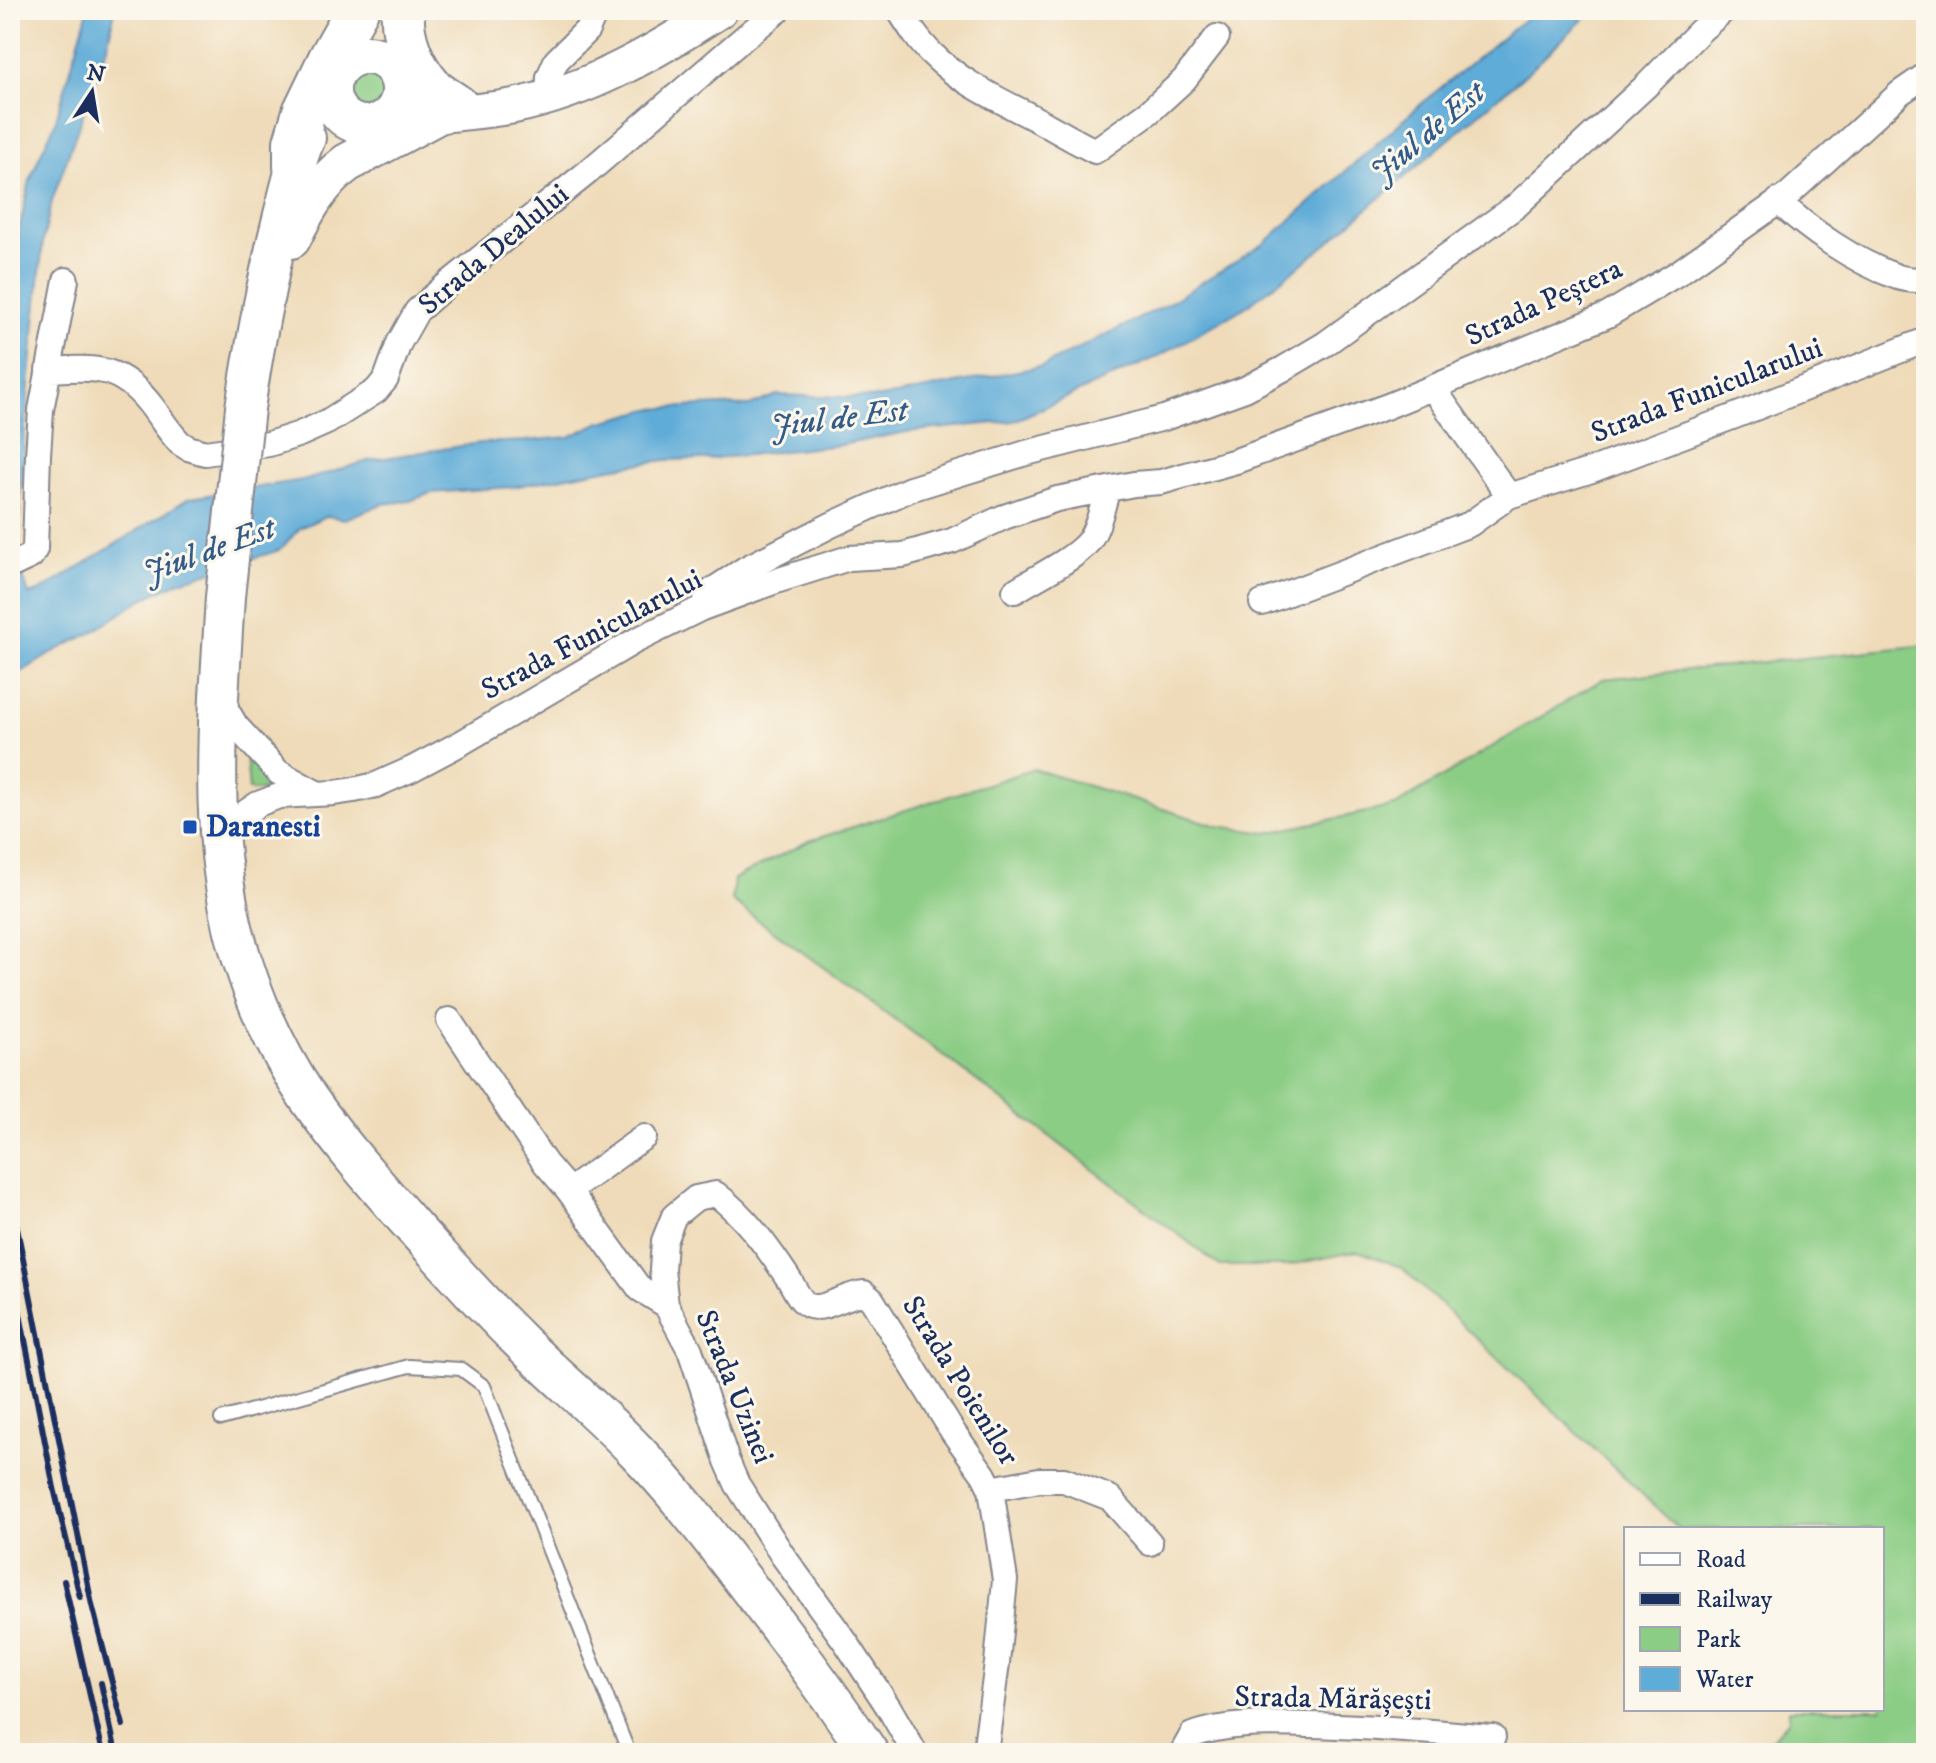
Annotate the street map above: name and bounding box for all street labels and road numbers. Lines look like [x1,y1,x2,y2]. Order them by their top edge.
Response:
street label: Strada Dealului [411,176,577,324]
street label: Strada Peștera [1460,250,1629,355]
street label: Strada Funicularului [1586,330,1828,452]
street label: Strada Funicularului [475,561,709,709]
street label: Strada Poienilor [893,1289,1027,1473]
street label: Strada Uzinei [686,1305,782,1469]
street label: Strada Mărășești [1234,1679,1432,1719]

